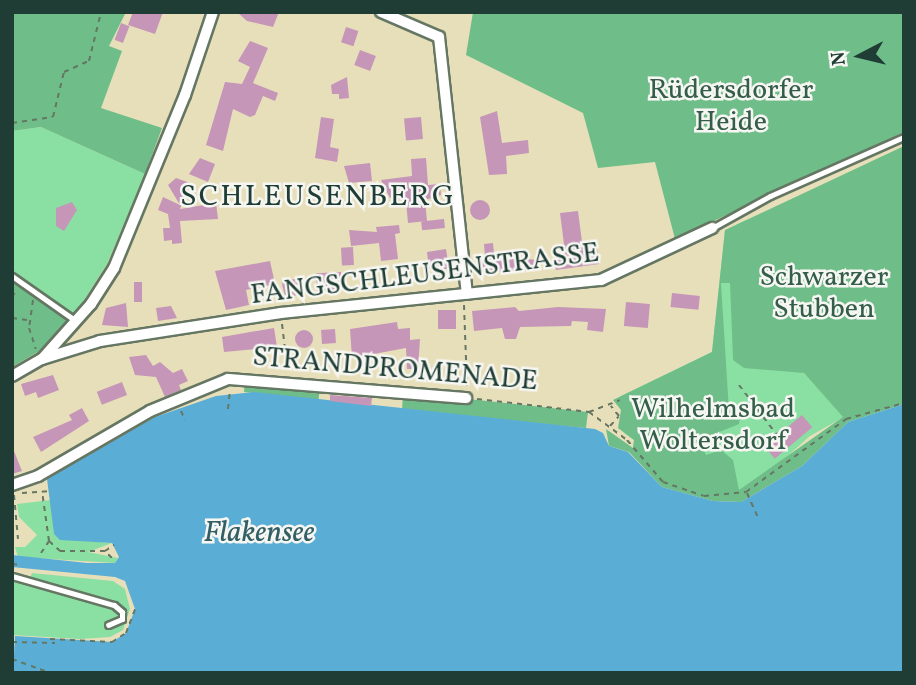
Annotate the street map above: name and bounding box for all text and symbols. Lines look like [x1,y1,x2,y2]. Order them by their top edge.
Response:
north arrow [825,21,895,91]
text: N [825,50,853,67]
park label: Rüdersdorfer Heide [649,74,813,140]
district label: SCHLEUSENBERG [182,179,454,215]
street label: FANGSCHLEUSENSTRASSE [249,237,601,313]
park label: Schwarzer Stubben [759,261,889,327]
street label: STRANDPROMENADE [251,341,539,399]
park label: Wilhelmsbad Woltersdorf [631,393,795,459]
water label: Flakensee [204,515,314,551]

